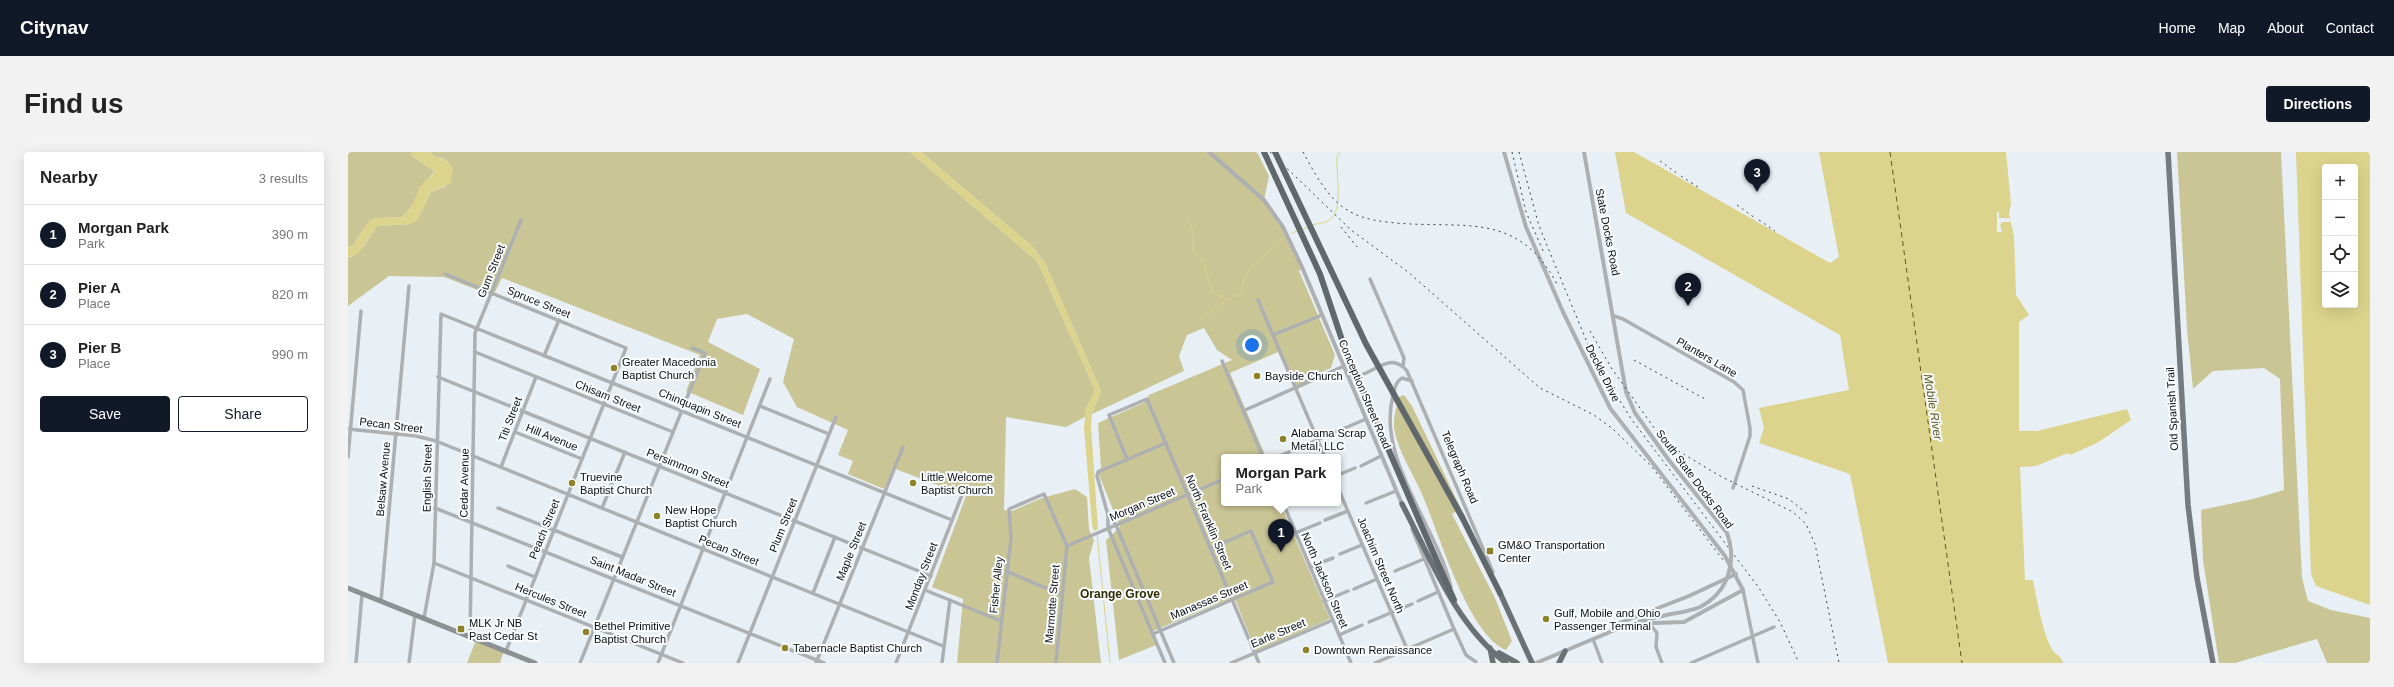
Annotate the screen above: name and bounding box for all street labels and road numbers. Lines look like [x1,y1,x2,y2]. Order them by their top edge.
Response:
street label: State Docks Road [1594,187,1622,277]
street label: Gum Street [475,243,507,299]
street label: Spruce Street [506,284,572,320]
street label: Planters Lane [1675,335,1739,379]
street label: Conception Street Road [1337,338,1393,450]
street label: Deckle Drive [1583,342,1623,404]
street label: Old Spanish Trail [2164,367,2180,451]
street label: Chisam Street [573,377,643,415]
street label: Chinquapin Street [657,386,743,430]
street label: Titi Street [496,395,524,443]
street label: Pecan Street [359,415,423,435]
street label: Hill Avenue [524,421,580,453]
street label: South State Docks Road [1654,427,1736,531]
street label: Telegraph Road [1439,429,1481,505]
street label: Belsaw Avenue [374,441,392,517]
street label: English Street [420,444,434,512]
street label: Persimmon Street [645,446,731,490]
street label: Cedar Avenue [457,448,471,518]
street label: North Franklin Street [1184,473,1234,571]
street label: Morgan Street [1108,485,1176,523]
street label: Plum Street [767,496,799,554]
street label: Peach Street [527,497,561,561]
street label: Joachim Street North [1355,515,1407,615]
street label: Maple Street [834,520,868,582]
street label: North Jackson Street [1299,530,1351,630]
street label: Pecan Street [697,533,761,567]
street label: Monday Street [903,540,939,612]
street label: Saint Madar Street [588,553,678,599]
street label: Fisher Alley [987,556,1005,614]
street label: Marmotte Street [1043,564,1061,644]
street label: Manassas Street [1169,578,1249,622]
street label: Hercules Street [514,580,588,620]
street label: Earle Street [1249,616,1307,650]

